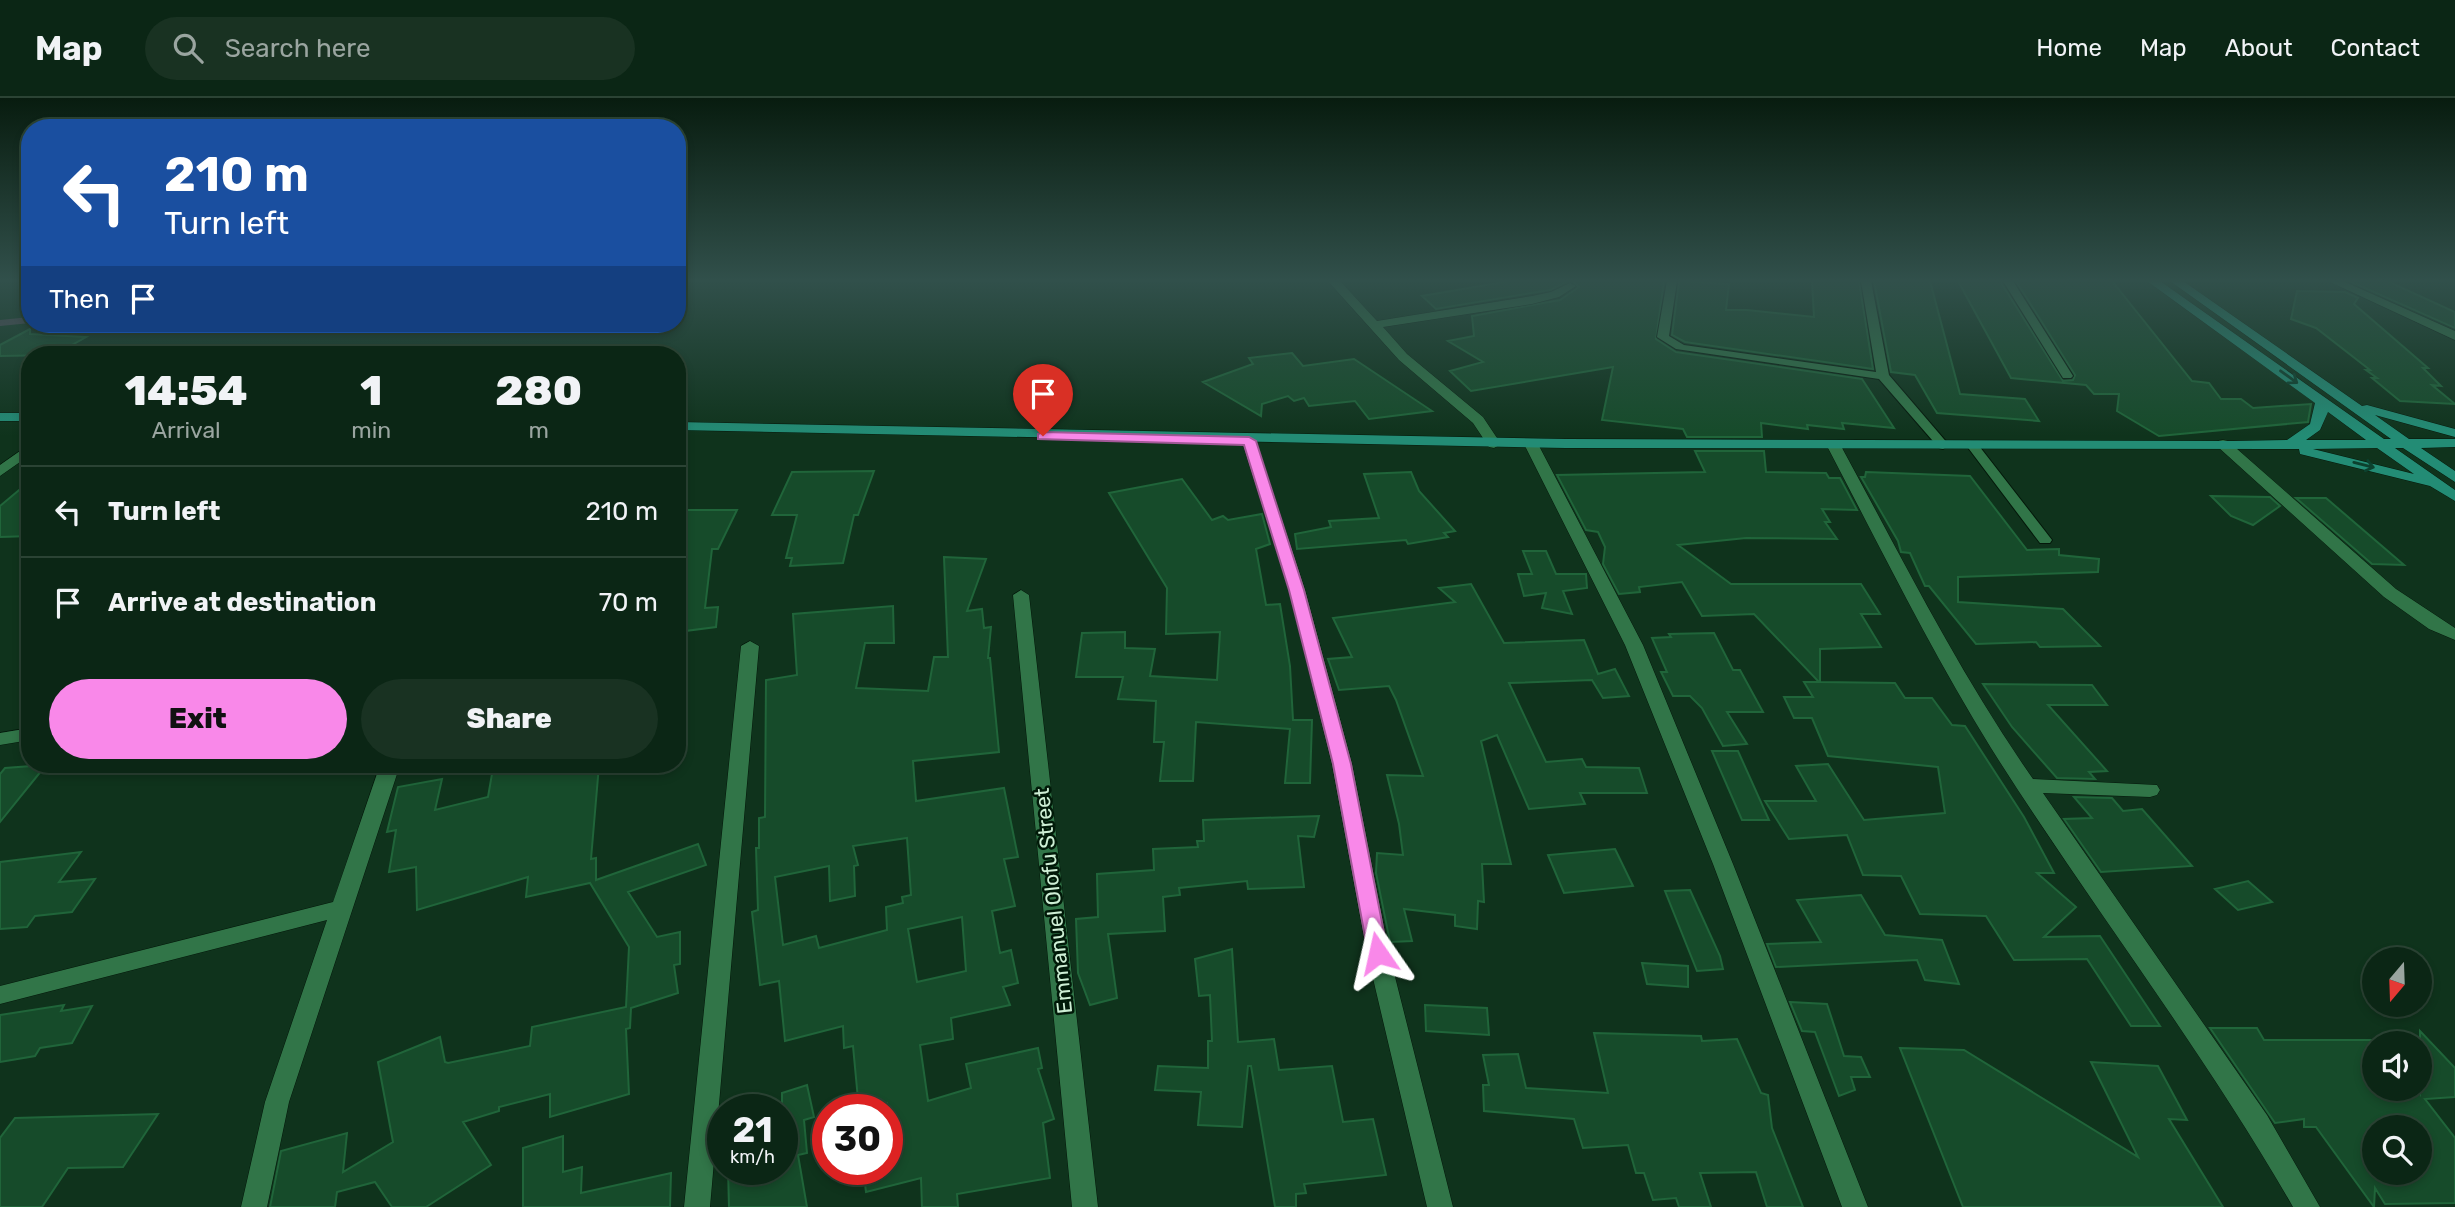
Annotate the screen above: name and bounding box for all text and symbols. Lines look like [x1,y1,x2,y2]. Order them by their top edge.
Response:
search box [145,17,635,80]
text: Map [35,29,103,68]
icon: search [169,29,207,67]
text: Search here [225,33,370,64]
text: Home [2036,34,2102,62]
text: Map [2140,34,2187,62]
text: About [2225,34,2293,62]
text: Contact [2331,34,2420,62]
text: 210 m [164,145,309,203]
icon: left [49,147,140,238]
text: Turn left [164,204,289,242]
icon: arrive [124,280,162,318]
text: Then [49,284,110,315]
pin [1013,364,1073,436]
text: 14:54 [125,366,248,416]
text: 1 [360,366,382,416]
text: 280 [495,366,582,416]
one-way arrow [2279,370,2298,384]
icon: arrive [1024,375,1062,413]
text: Arrival [152,416,221,444]
text: min [351,416,391,444]
text: m [528,416,549,444]
one-way arrow [2353,459,2375,472]
icon: left [49,493,87,531]
text: Turn left [108,496,220,527]
text: 210 m [586,496,658,527]
icon: arrive [49,584,87,622]
text: Arrive at destination [108,587,376,618]
text: 70 m [599,587,658,618]
button: Exit [49,679,347,759]
button: Share [361,679,658,759]
street label: Emmanuel Olofu Street [1029,787,1077,1015]
position arrow [1341,916,1415,990]
north arrow [2362,947,2432,1017]
map controls [2362,947,2432,1185]
button: sound [2362,1031,2432,1101]
speed limit sign: 30 [812,1094,903,1185]
text: 21 [732,1109,773,1151]
button: search [2362,1115,2432,1185]
text: km/h [730,1146,775,1168]

